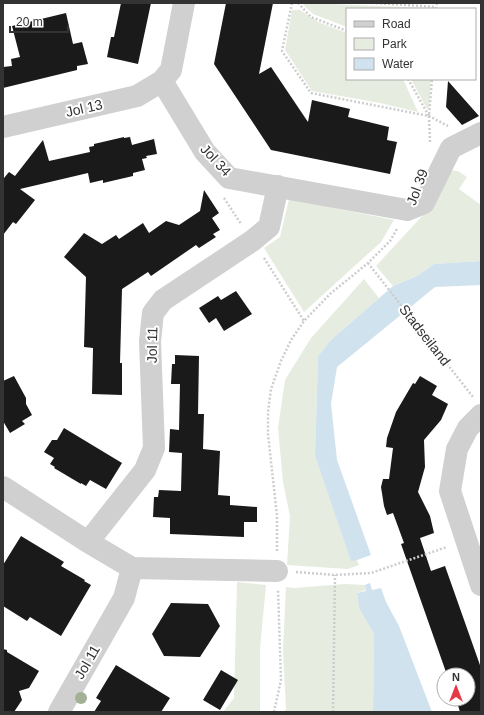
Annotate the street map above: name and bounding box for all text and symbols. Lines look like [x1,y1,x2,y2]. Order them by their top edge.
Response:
scale bar [10,8,68,34]
legend [346,8,476,80]
text: 20 m [16,15,43,29]
text: Road [382,17,411,31]
text: Park [382,37,408,51]
text: Water [382,57,414,71]
street label: Jol 13 [64,96,104,120]
street label: Jol 34 [197,141,235,179]
street label: Jol 39 [403,167,431,207]
street label: Stadseiland [396,301,454,369]
street label: Jol 11 [144,326,160,363]
street label: Jol 11 [71,642,103,682]
north arrow [436,667,476,707]
text: N [452,671,460,683]

